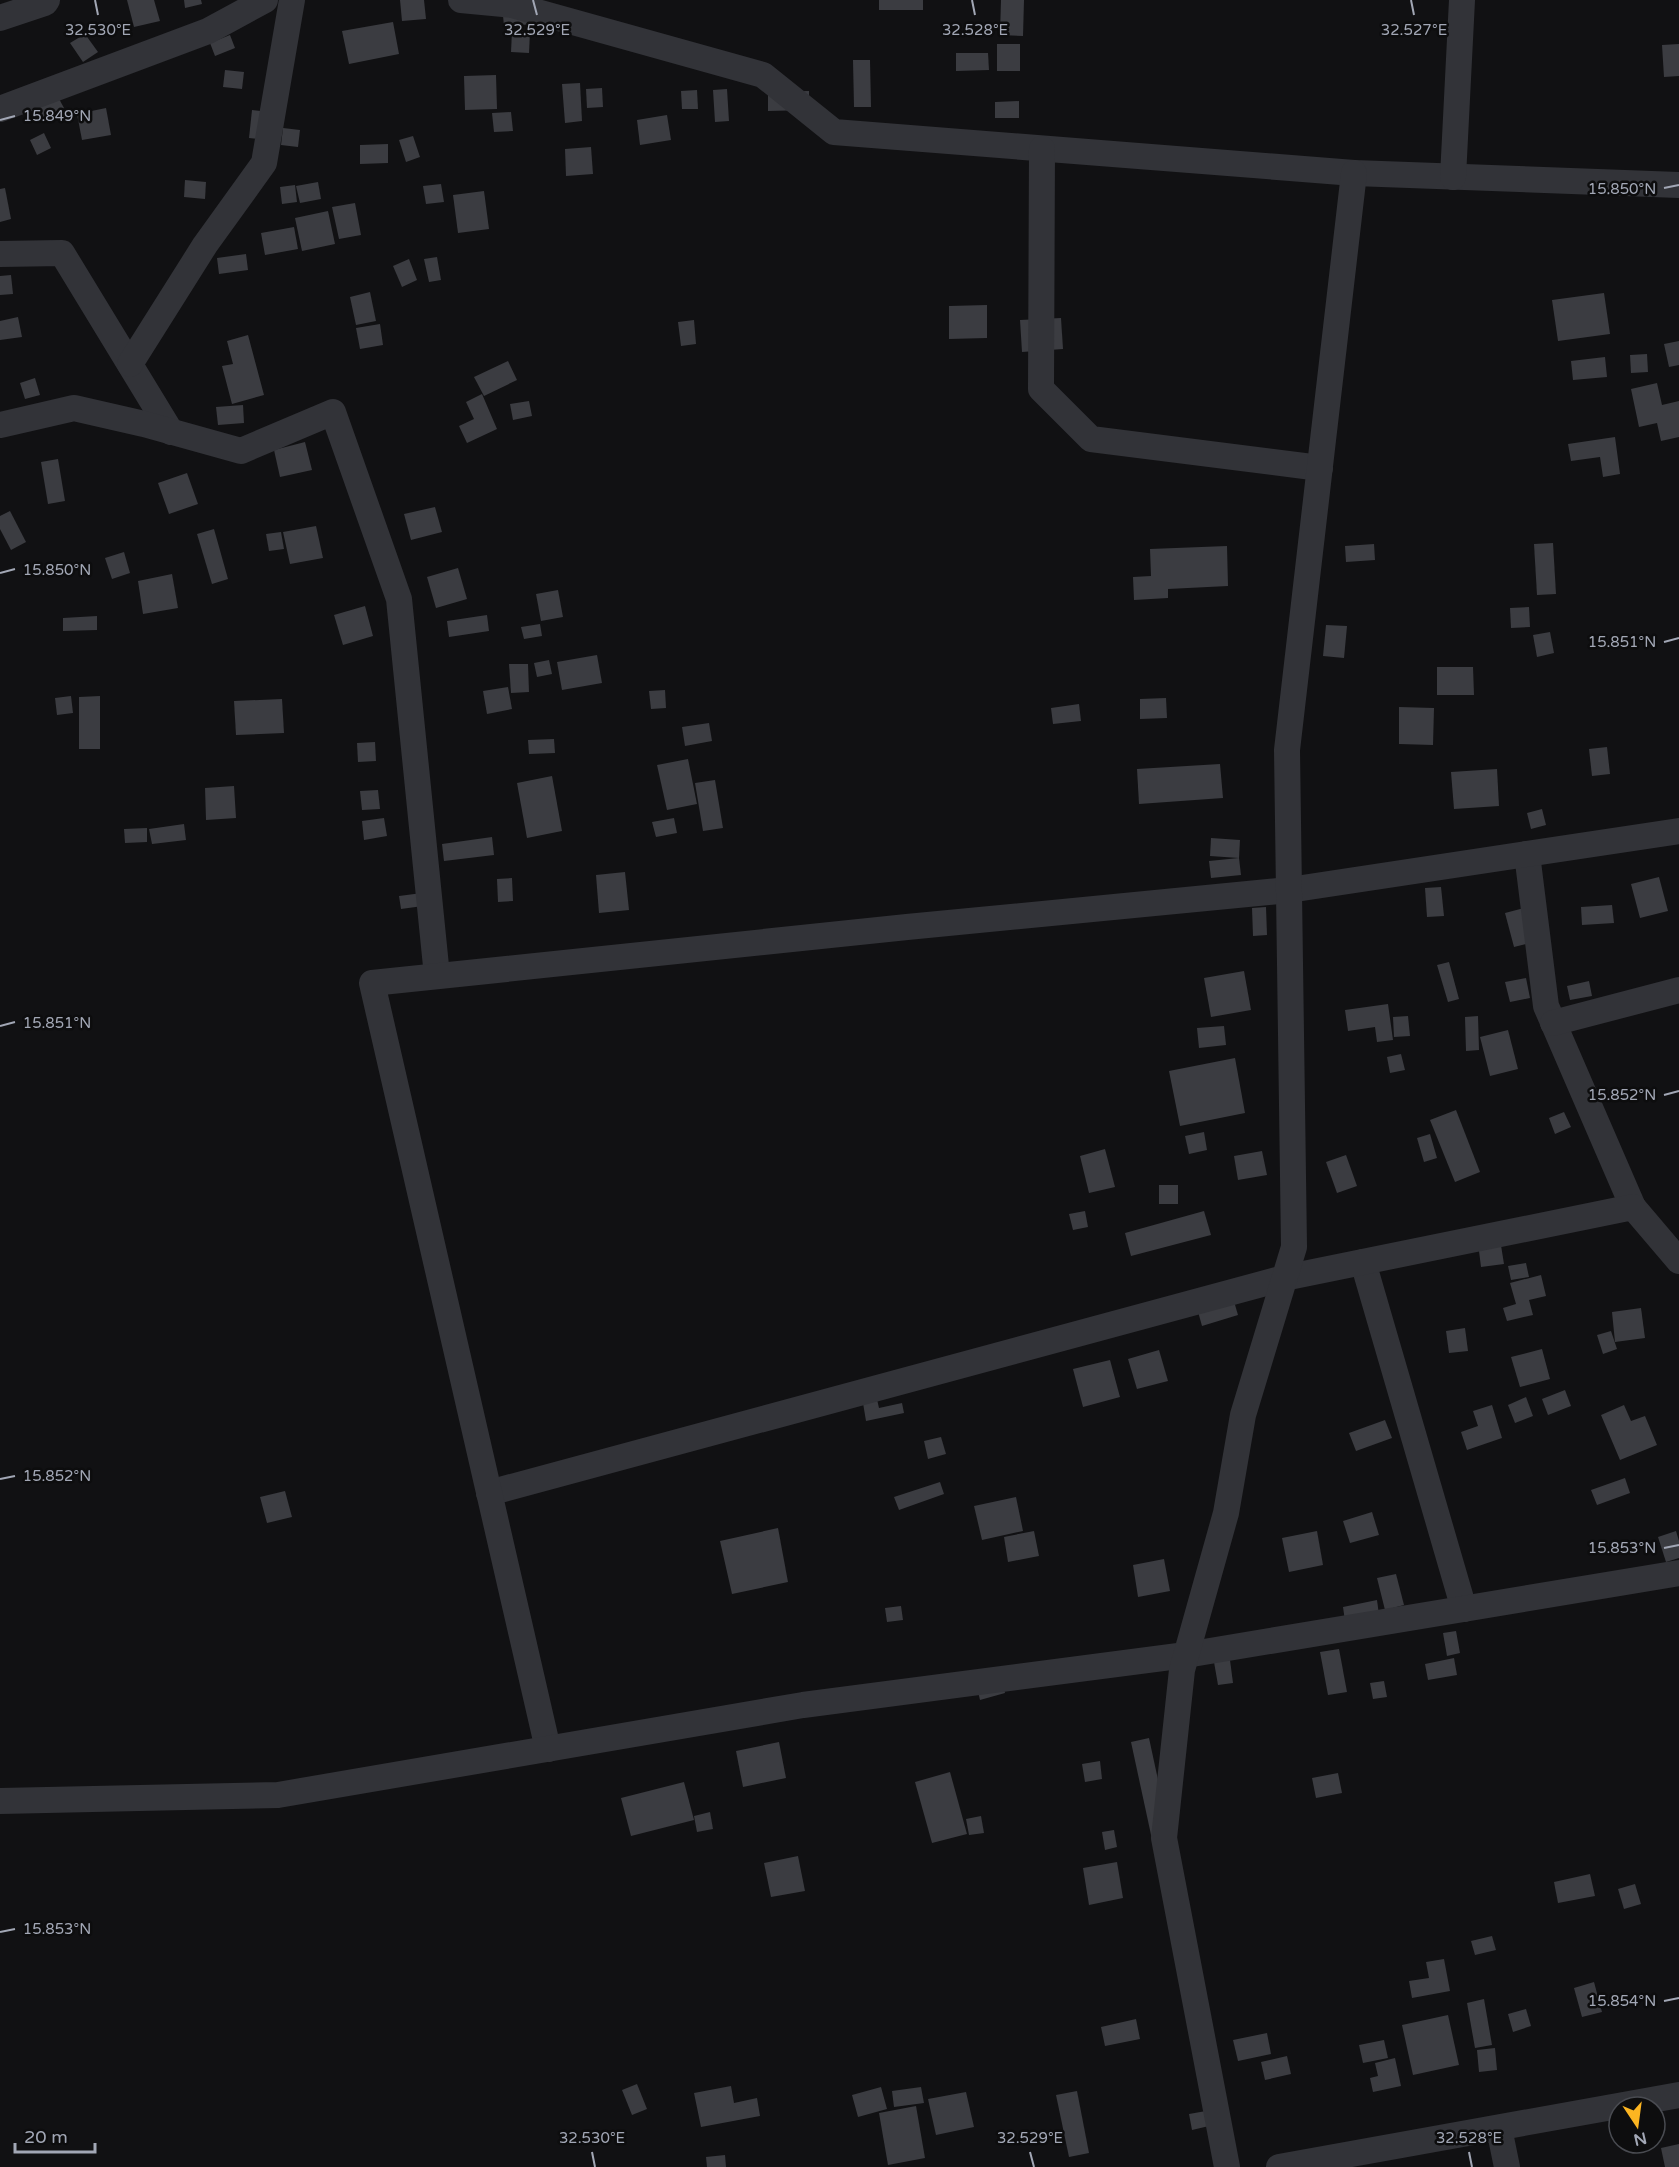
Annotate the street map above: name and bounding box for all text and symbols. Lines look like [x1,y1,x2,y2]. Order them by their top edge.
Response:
text: 32.530°E [65,21,131,39]
text: 32.529°E [504,21,570,39]
text: 32.528°E [942,21,1008,39]
text: 32.527°E [1381,21,1447,39]
text: 15.849°N [23,107,91,125]
text: 15.850°N [1588,180,1656,198]
text: 15.850°N [23,561,91,579]
text: 15.851°N [1588,633,1656,651]
text: 15.851°N [23,1014,91,1032]
text: 15.852°N [1588,1086,1656,1104]
text: 15.852°N [23,1467,91,1485]
text: 15.853°N [1588,1539,1656,1557]
text: 15.853°N [23,1920,91,1938]
text: 15.854°N [1588,1992,1656,2010]
north arrow [1607,2095,1667,2155]
scale bar [15,2116,94,2154]
text: 20 m [24,2126,68,2148]
text: N [1632,2127,1649,2150]
text: 32.530°E [559,2129,625,2147]
text: 32.529°E [997,2129,1063,2147]
text: 32.528°E [1436,2129,1502,2147]

